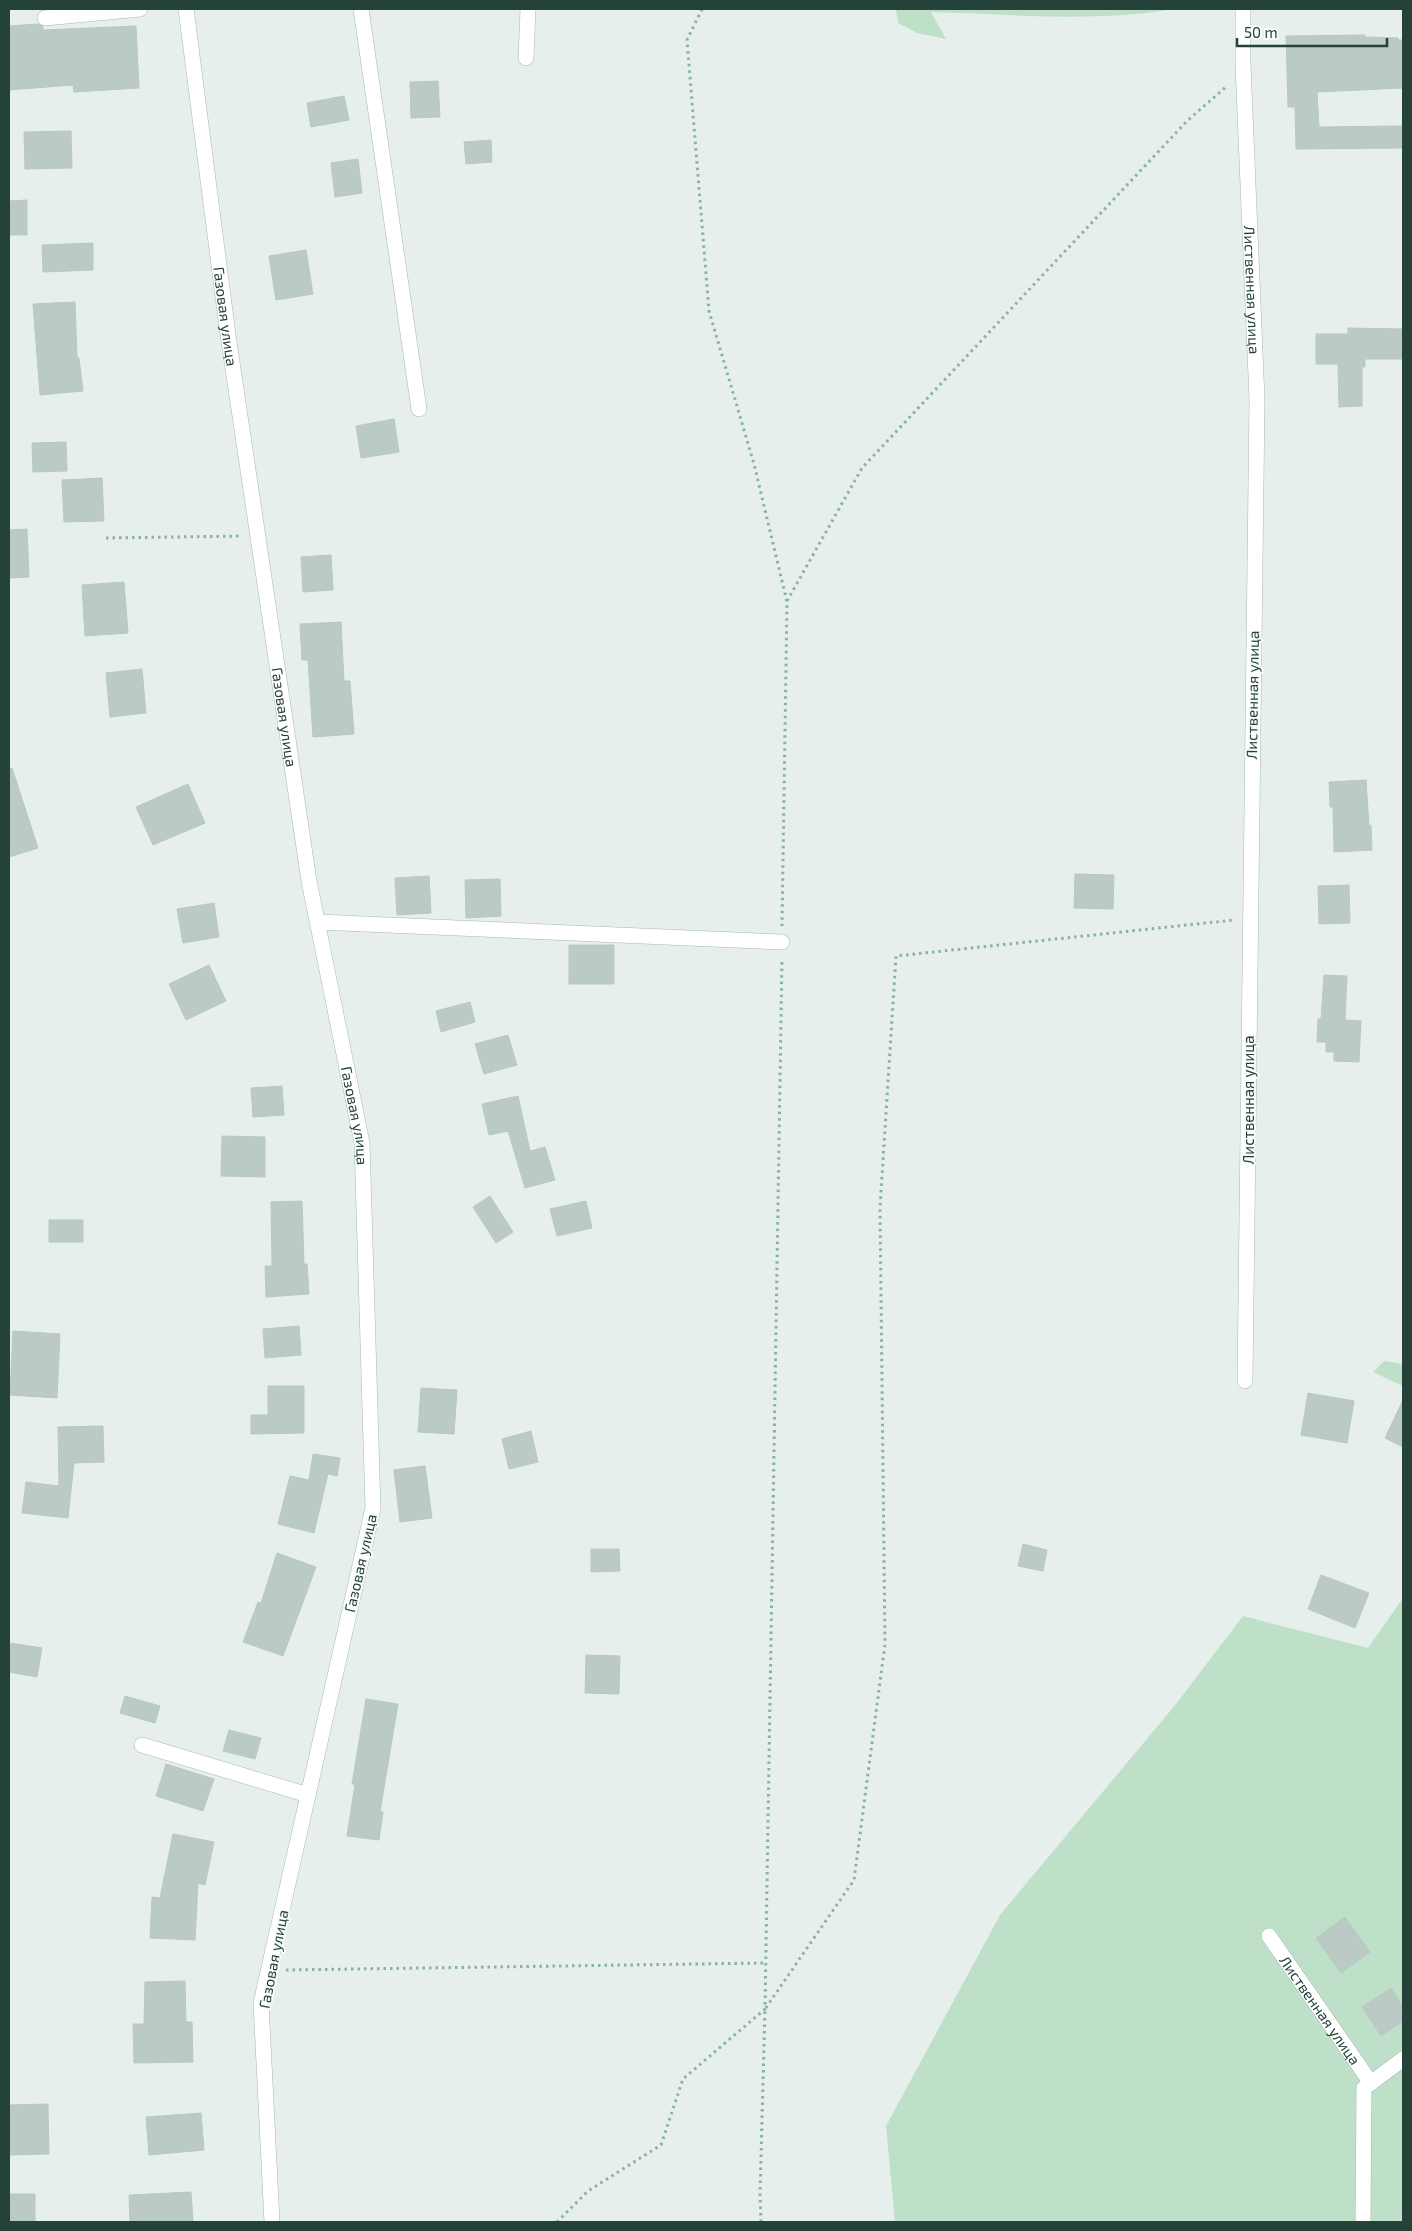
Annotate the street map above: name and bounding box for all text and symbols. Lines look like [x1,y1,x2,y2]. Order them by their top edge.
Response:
scale bar [1237,15,1387,47]
text: 50 m [1244,23,1278,41]
street label: Лиственная улица [1241,225,1264,355]
street label: Газовая улица [210,266,242,367]
street label: Лиственная улица [1242,630,1263,760]
street label: Газовая улица [268,666,301,768]
street label: Лиственная улица [1239,1036,1258,1164]
street label: Газовая улица [338,1065,372,1165]
street label: Газовая улица [340,1512,381,1614]
street label: Газовая улица [255,1908,292,2010]
street label: Лиственная улица [1276,1952,1364,2068]

